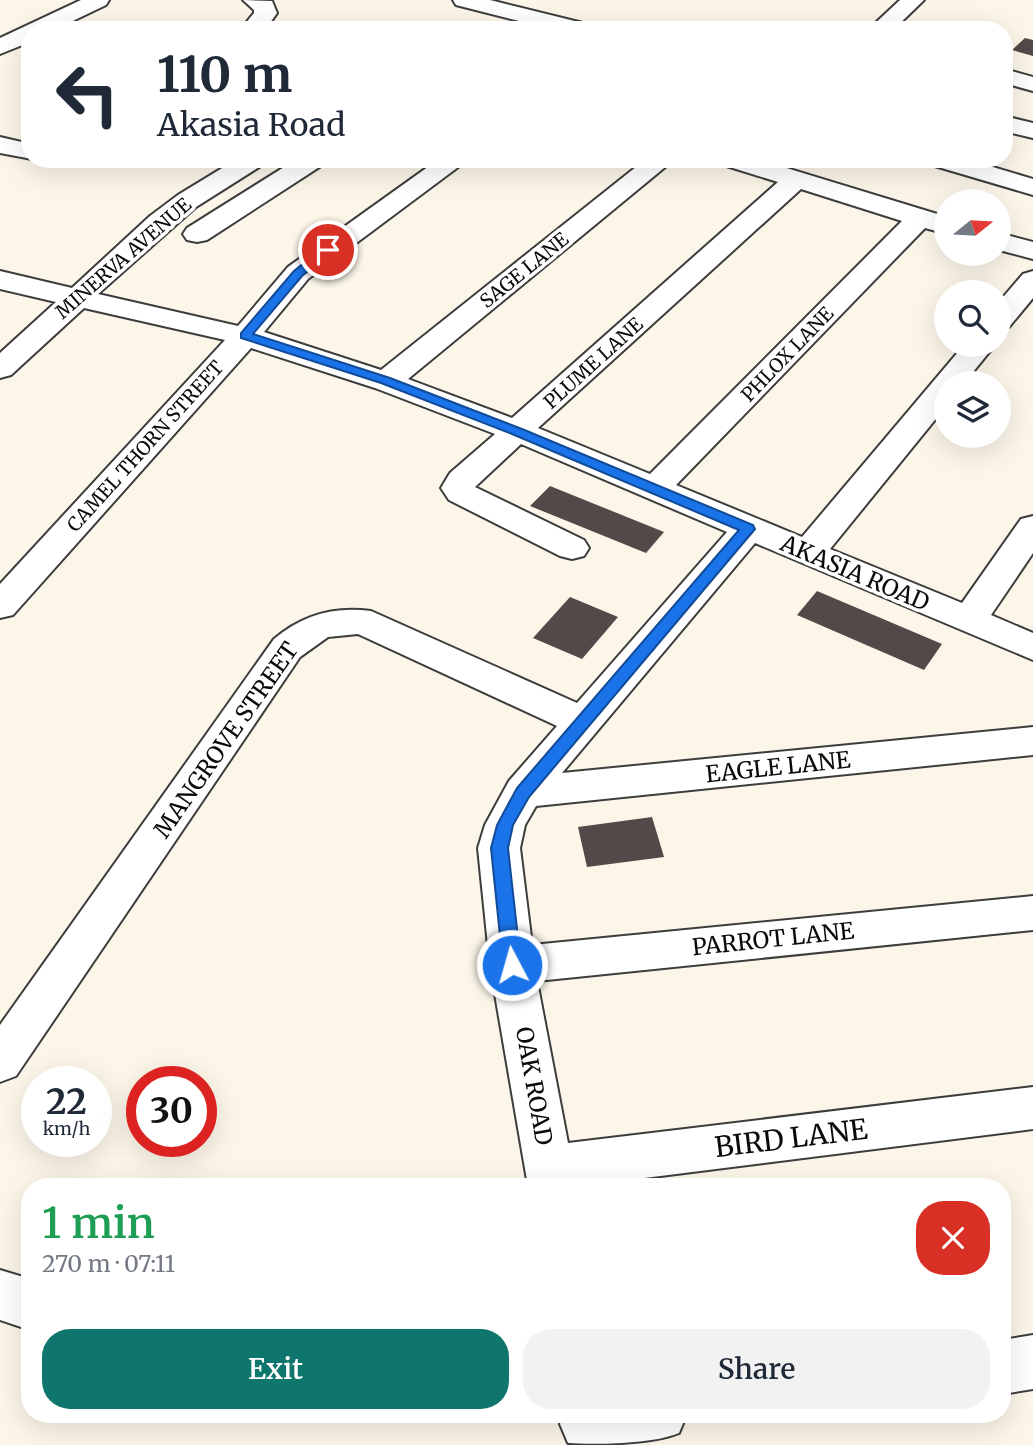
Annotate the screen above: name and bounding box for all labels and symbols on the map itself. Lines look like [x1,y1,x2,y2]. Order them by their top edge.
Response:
north arrow [934,189,1012,266]
street label: MINERVA AVENUE [50,193,196,323]
pin [298,220,358,280]
street label: SAGE LANE [475,227,573,313]
street label: PHLOX LANE [736,302,838,406]
street label: PLUME LANE [538,312,648,414]
street label: CAMEL THORN STREET [62,355,228,537]
street label: AKASIA ROAD [776,528,934,617]
street label: MANGROVE STREET [147,636,304,843]
street label: EAGLE LANE [704,744,852,789]
street label: PARROT LANE [691,916,856,961]
position arrow [475,928,549,1002]
street label: OAK ROAD [510,1025,559,1147]
speed limit sign: 30 [126,1066,217,1157]
street label: BIRD LANE [713,1111,870,1165]

